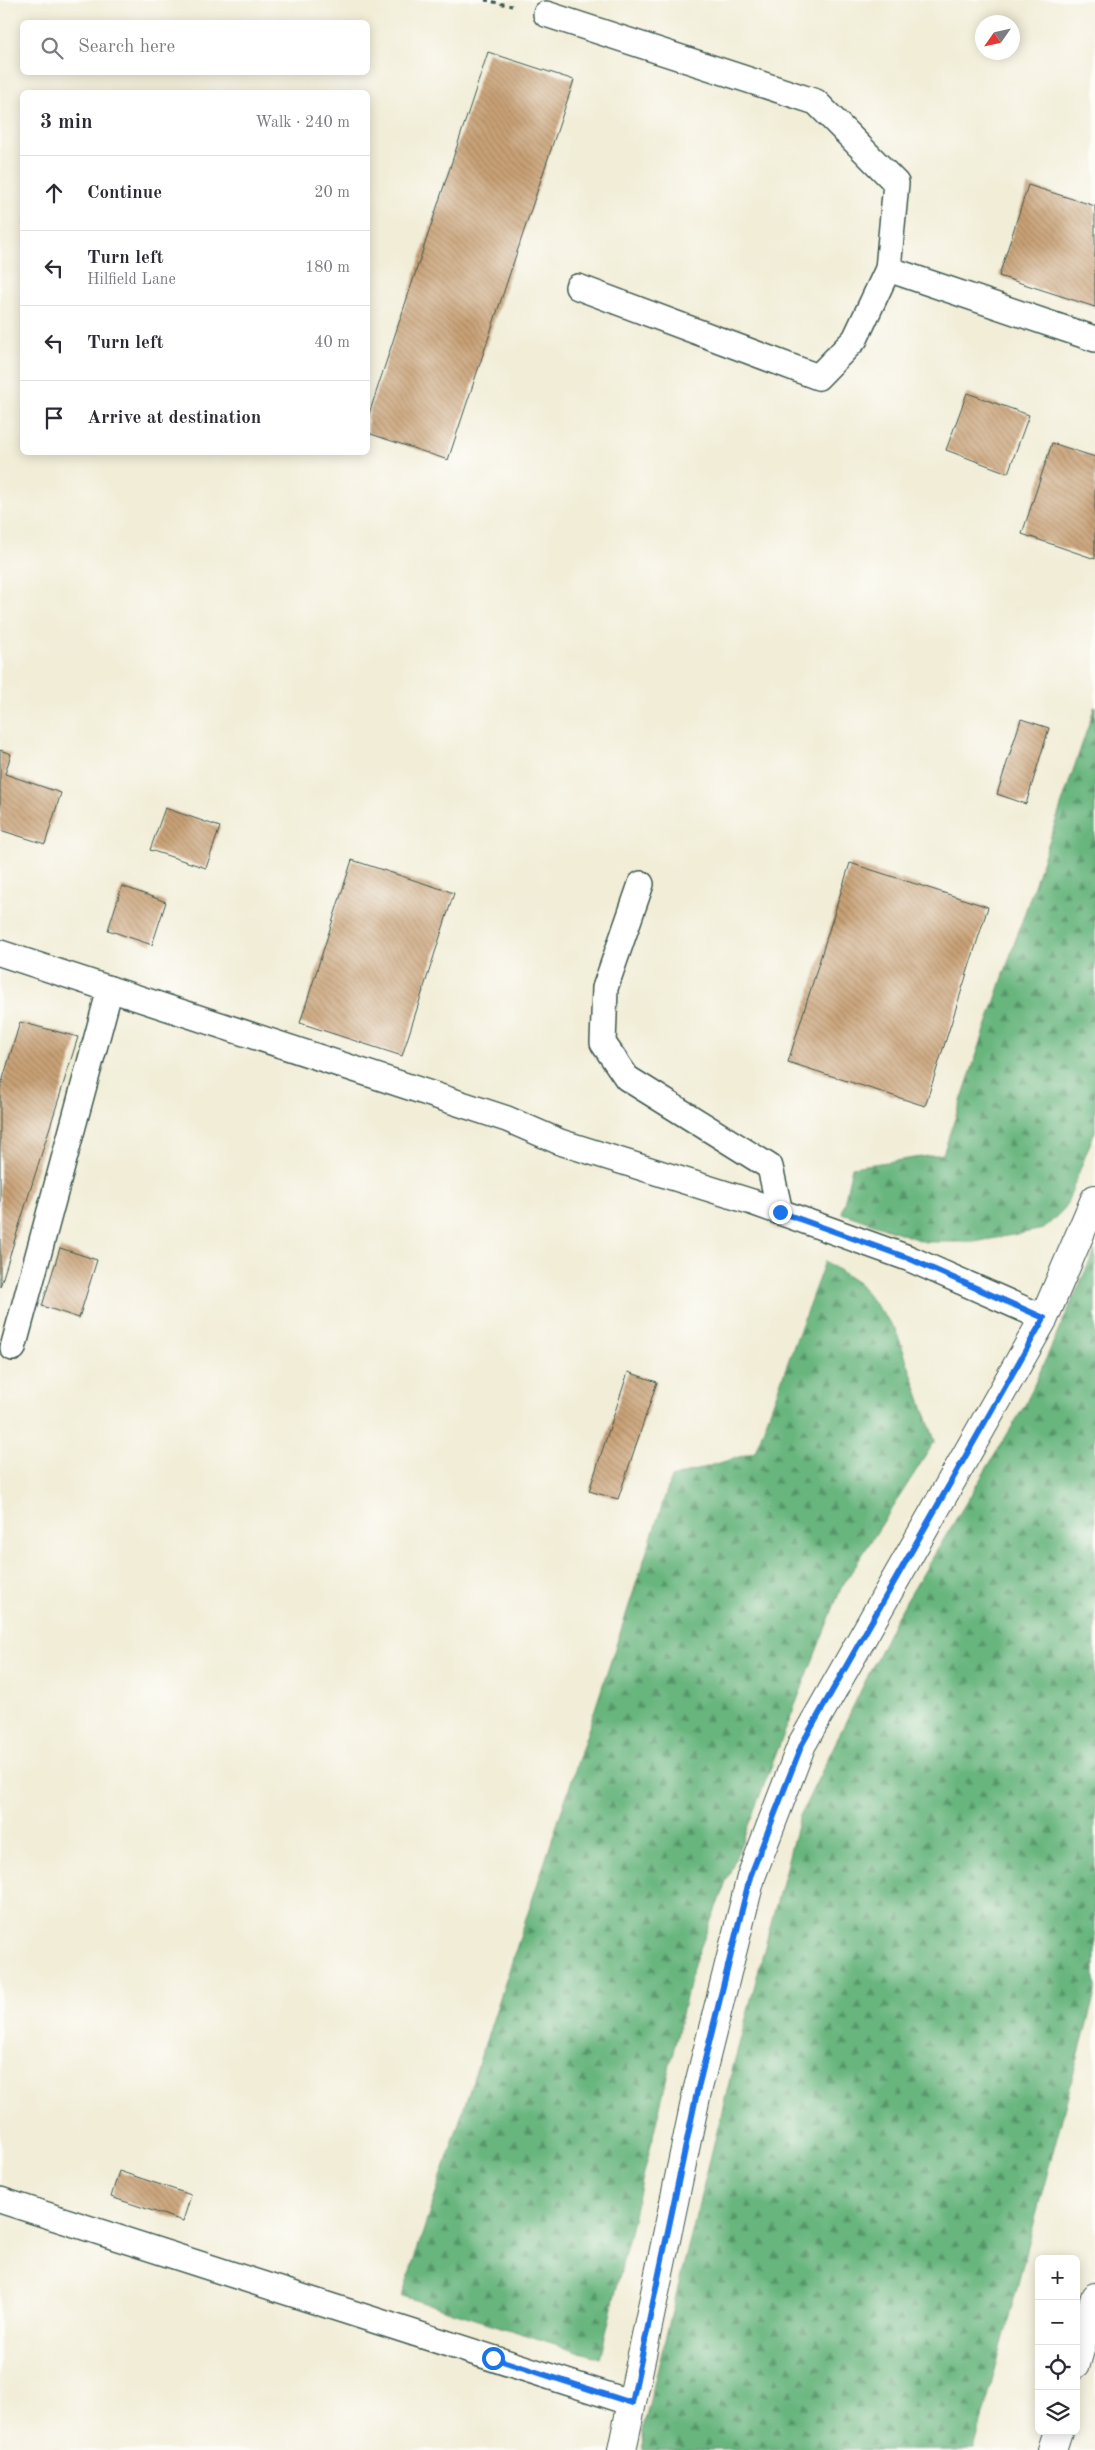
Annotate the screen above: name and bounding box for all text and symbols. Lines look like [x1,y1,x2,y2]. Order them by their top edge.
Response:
north arrow [975,15,1020,60]
search box [20,20,370,75]
icon: search [38,34,66,62]
text: Search here [78,38,175,57]
text: 3 min [40,112,93,133]
text: Walk · 240 m [255,115,350,131]
icon: ahead [40,179,68,207]
text: Continue [87,184,162,203]
text: 20 m [314,185,350,201]
text: Turn left [87,249,164,268]
icon: left [40,254,68,282]
text: 180 m [305,260,350,276]
text: Hilfield Lane [87,272,176,288]
icon: left [40,329,68,357]
text: Turn left [87,334,164,353]
text: 40 m [314,335,350,351]
icon: arrive [40,404,68,432]
text: Arrive at destination [87,409,261,428]
route end [769,1201,792,1224]
map controls [1035,2255,1080,2435]
button: + [1035,2255,1080,2300]
button: − [1035,2300,1080,2345]
button: locate [1035,2345,1080,2390]
route start [482,2347,505,2370]
button: layers [1035,2390,1080,2435]

